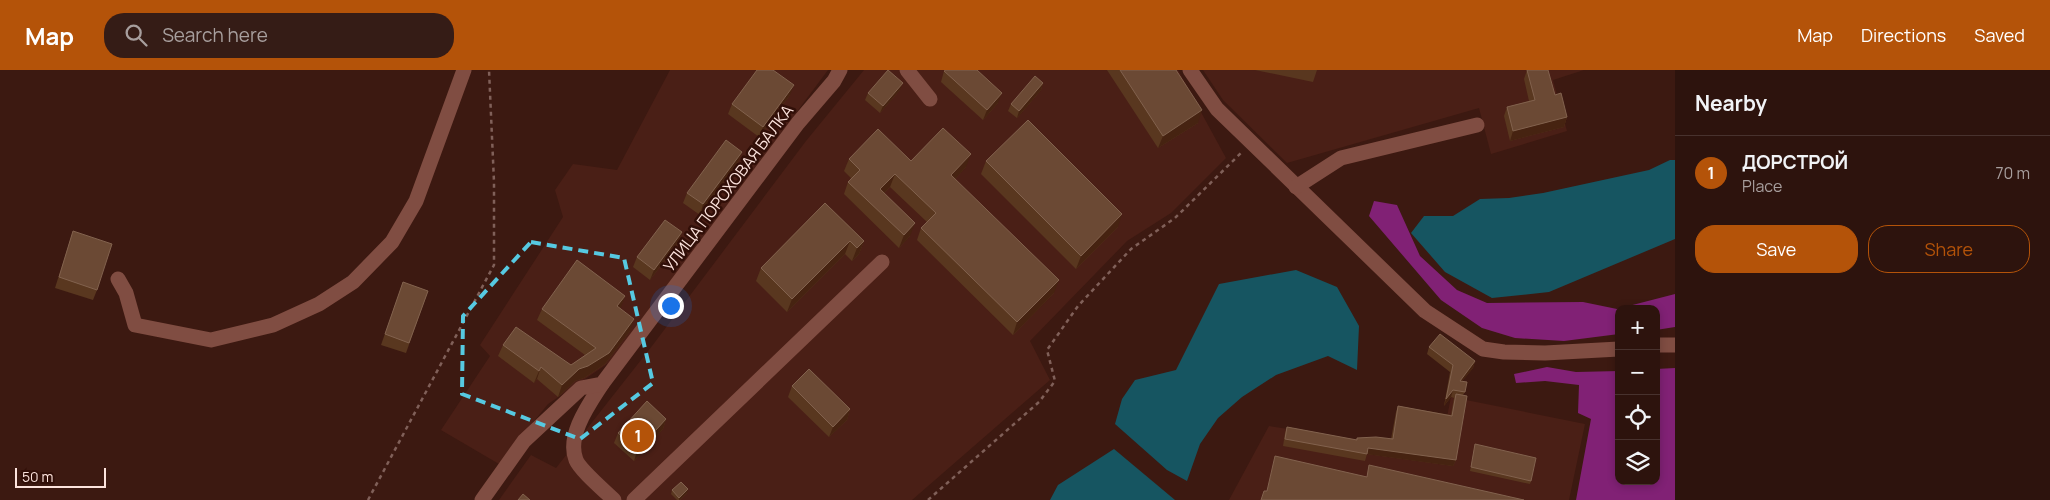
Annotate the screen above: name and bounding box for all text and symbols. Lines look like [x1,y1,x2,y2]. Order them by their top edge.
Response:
search box [104,13,454,58]
text: Map [25,19,74,52]
icon: search [122,21,150,49]
text: Search here [162,22,268,48]
text: Map [1797,23,1833,47]
text: Directions [1861,23,1946,47]
text: Saved [1974,23,2025,47]
text: Nearby [1695,89,1767,117]
street label: УЛИЦА ПОРОХОВАЯ БАЛКА [658,100,798,276]
text: ДОРСТРОЙ [1742,149,1848,175]
text: 1 [1707,162,1715,184]
text: 70 m [1995,162,2030,184]
text: Place [1742,175,1782,197]
button: Save [1695,225,1858,273]
button: Share [1868,225,2030,273]
your location [658,293,684,319]
map controls [1615,305,1660,485]
button: + [1615,305,1660,350]
button: − [1615,350,1660,395]
button: locate [1615,395,1660,440]
pin: 1 [622,417,654,455]
button: layers [1615,440,1660,485]
scale bar [15,465,106,488]
text: 50 m [22,467,53,486]

